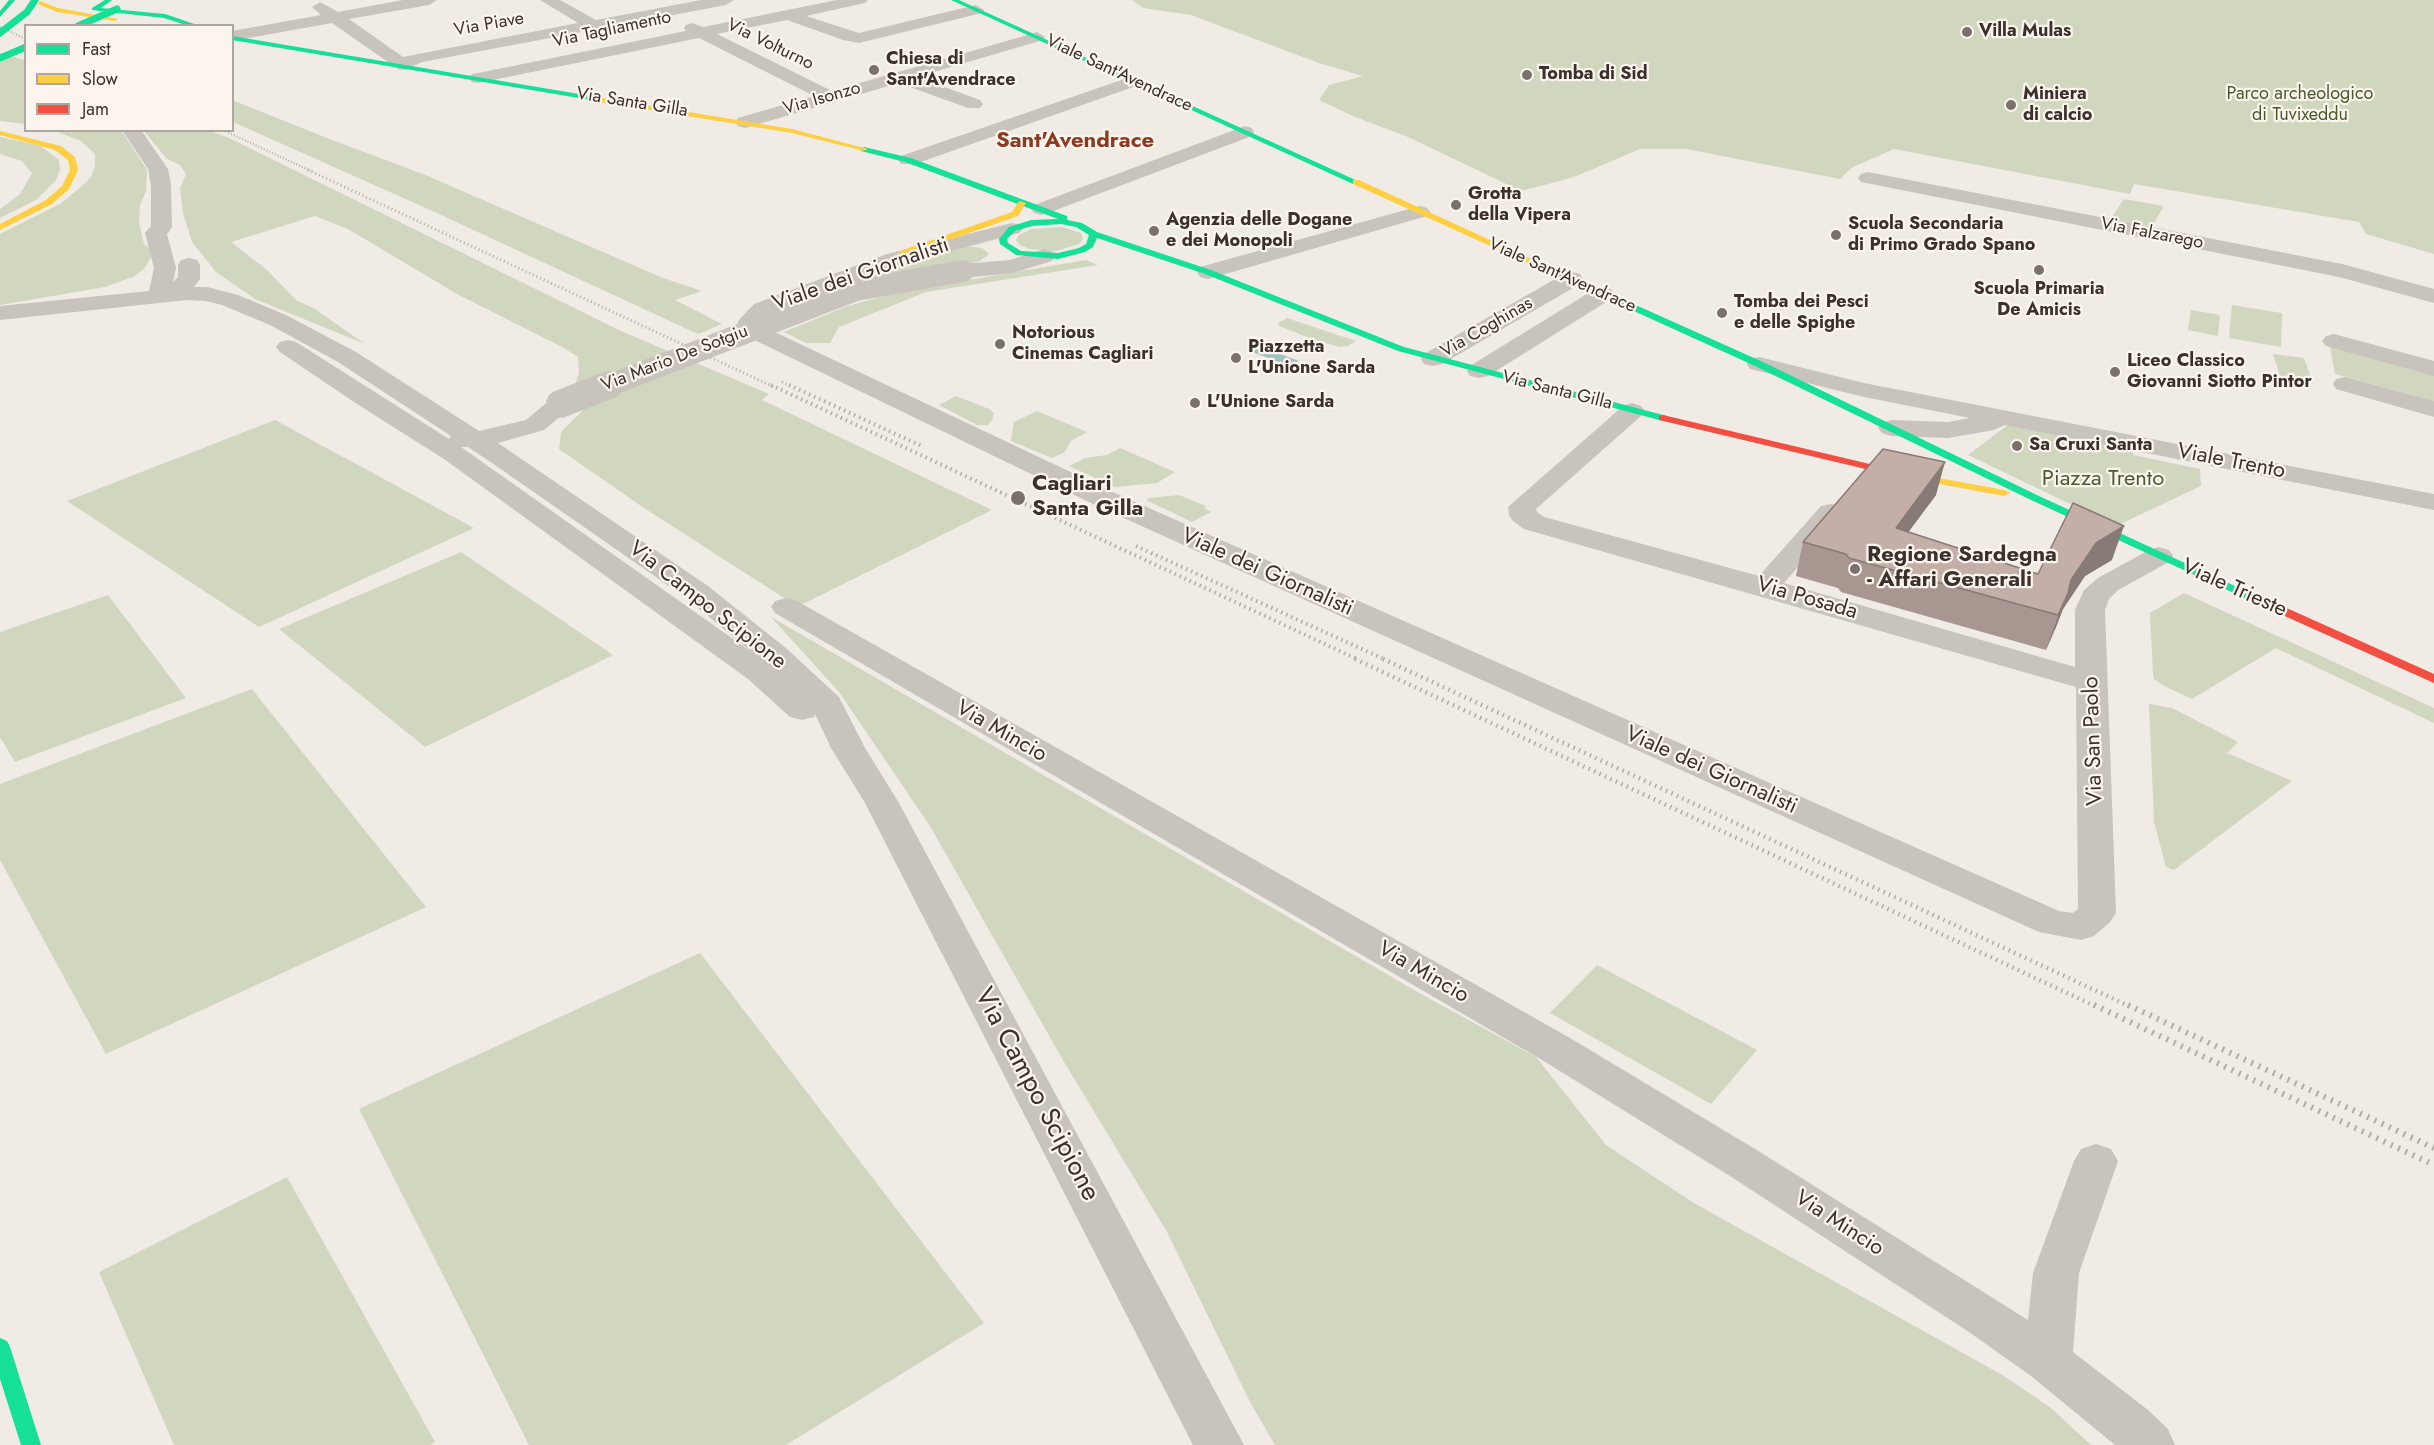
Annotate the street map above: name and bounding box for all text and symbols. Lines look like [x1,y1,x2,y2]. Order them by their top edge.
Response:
street label: Via Tagliamento [551,7,673,53]
street label: Via Piave [452,8,526,42]
street label: Via Volturno [723,15,817,75]
place label: Villa Mulas [1979,21,2071,43]
legend [24,24,234,132]
marker: Villa Mulas [1960,25,1974,39]
street label: Viale Sant'Avendrace [1042,31,1196,117]
text: Fast [82,36,111,62]
place label: Chiesa di Sant'Avendrace [886,49,1015,92]
marker: Chiesa di Sant'Avendrace [867,63,881,77]
place label: Tomba di Sid [1539,64,1648,86]
text: Slow [82,66,118,92]
marker: Tomba di Sid [1520,68,1534,82]
street label: Via Isonzo [781,78,863,120]
street label: Via Santa Gilla [575,84,689,122]
place label: Miniera di calcio [2023,84,2092,127]
park label: Parco archeologico di Tuvixeddu [2227,84,2373,127]
text: Jam [82,96,109,122]
marker: Miniera di calcio [2004,98,2018,112]
district label: Sant'Avendrace [996,129,1154,155]
place label: Grotta della Vipera [1468,184,1571,226]
marker: Grotta della Vipera [1449,198,1463,212]
place label: Agenzia delle Dogane e dei Monopoli [1166,210,1352,252]
street label: Via Falzarego [2099,213,2205,255]
place label: Scuola Secondaria di Primo Grado Spano [1848,214,2035,256]
marker: Agenzia delle Dogane e dei Monopoli [1147,224,1161,238]
marker: Scuola Secondaria di Primo Grado Spano [1829,228,1843,242]
street label: Viale dei Giornalisti [769,232,953,318]
street label: Viale Sant'Avendrace [1485,234,1639,318]
marker: Scuola Primaria De Amicis [2032,263,2046,277]
place label: Scuola Primaria De Amicis [1974,279,2104,322]
place label: Tomba dei Pesci e delle Spighe [1734,292,1869,334]
street label: Via Coghinas [1437,293,1537,363]
marker: Tomba dei Pesci e delle Spighe [1715,306,1729,320]
street label: Via Mario De Sotgiu [599,321,751,397]
place label: Notorious Cinemas Cagliari [1012,323,1154,366]
marker: Notorious Cinemas Cagliari [993,337,1007,351]
place label: Piazzetta L'Unione Sarda [1248,337,1375,380]
marker: Piazzetta L'Unione Sarda [1229,351,1243,365]
place label: Liceo Classico Giovanni Siotto Pintor [2127,351,2312,394]
marker: Liceo Classico Giovanni Siotto Pintor [2108,365,2122,379]
street label: Via Santa Gilla [1500,367,1614,415]
place label: L'Unione Sarda [1207,392,1334,414]
marker: L'Unione Sarda [1188,396,1202,410]
place label: Sa Cruxi Santa [2029,435,2152,457]
marker: Sa Cruxi Santa [2010,439,2024,453]
street label: Viale Trento [2175,439,2287,485]
park label: Piazza Trento [2042,467,2164,493]
place label: Cagliari Santa Gilla [1032,472,1143,524]
marker: Cagliari Santa Gilla [1009,489,1027,507]
street label: Viale dei Giornalisti [1177,523,1357,623]
street label: Via Campo Scipione [623,536,791,676]
place label: Regione Sardegna - Affari Generali [1867,543,2057,594]
street label: Viale Trieste [2177,554,2291,624]
marker: Regione Sardegna - Affari Generali [1848,562,1862,576]
street label: Via Posada [1754,572,1860,626]
street label: Via San Paolo [2079,676,2109,806]
street label: Via Mincio [951,695,1051,769]
street label: Viale dei Giornalisti [1621,721,1801,821]
street label: Via Mincio [1373,936,1473,1010]
street label: Via Campo Scipione [966,983,1106,1207]
street label: Via Mincio [1790,1185,1888,1263]

